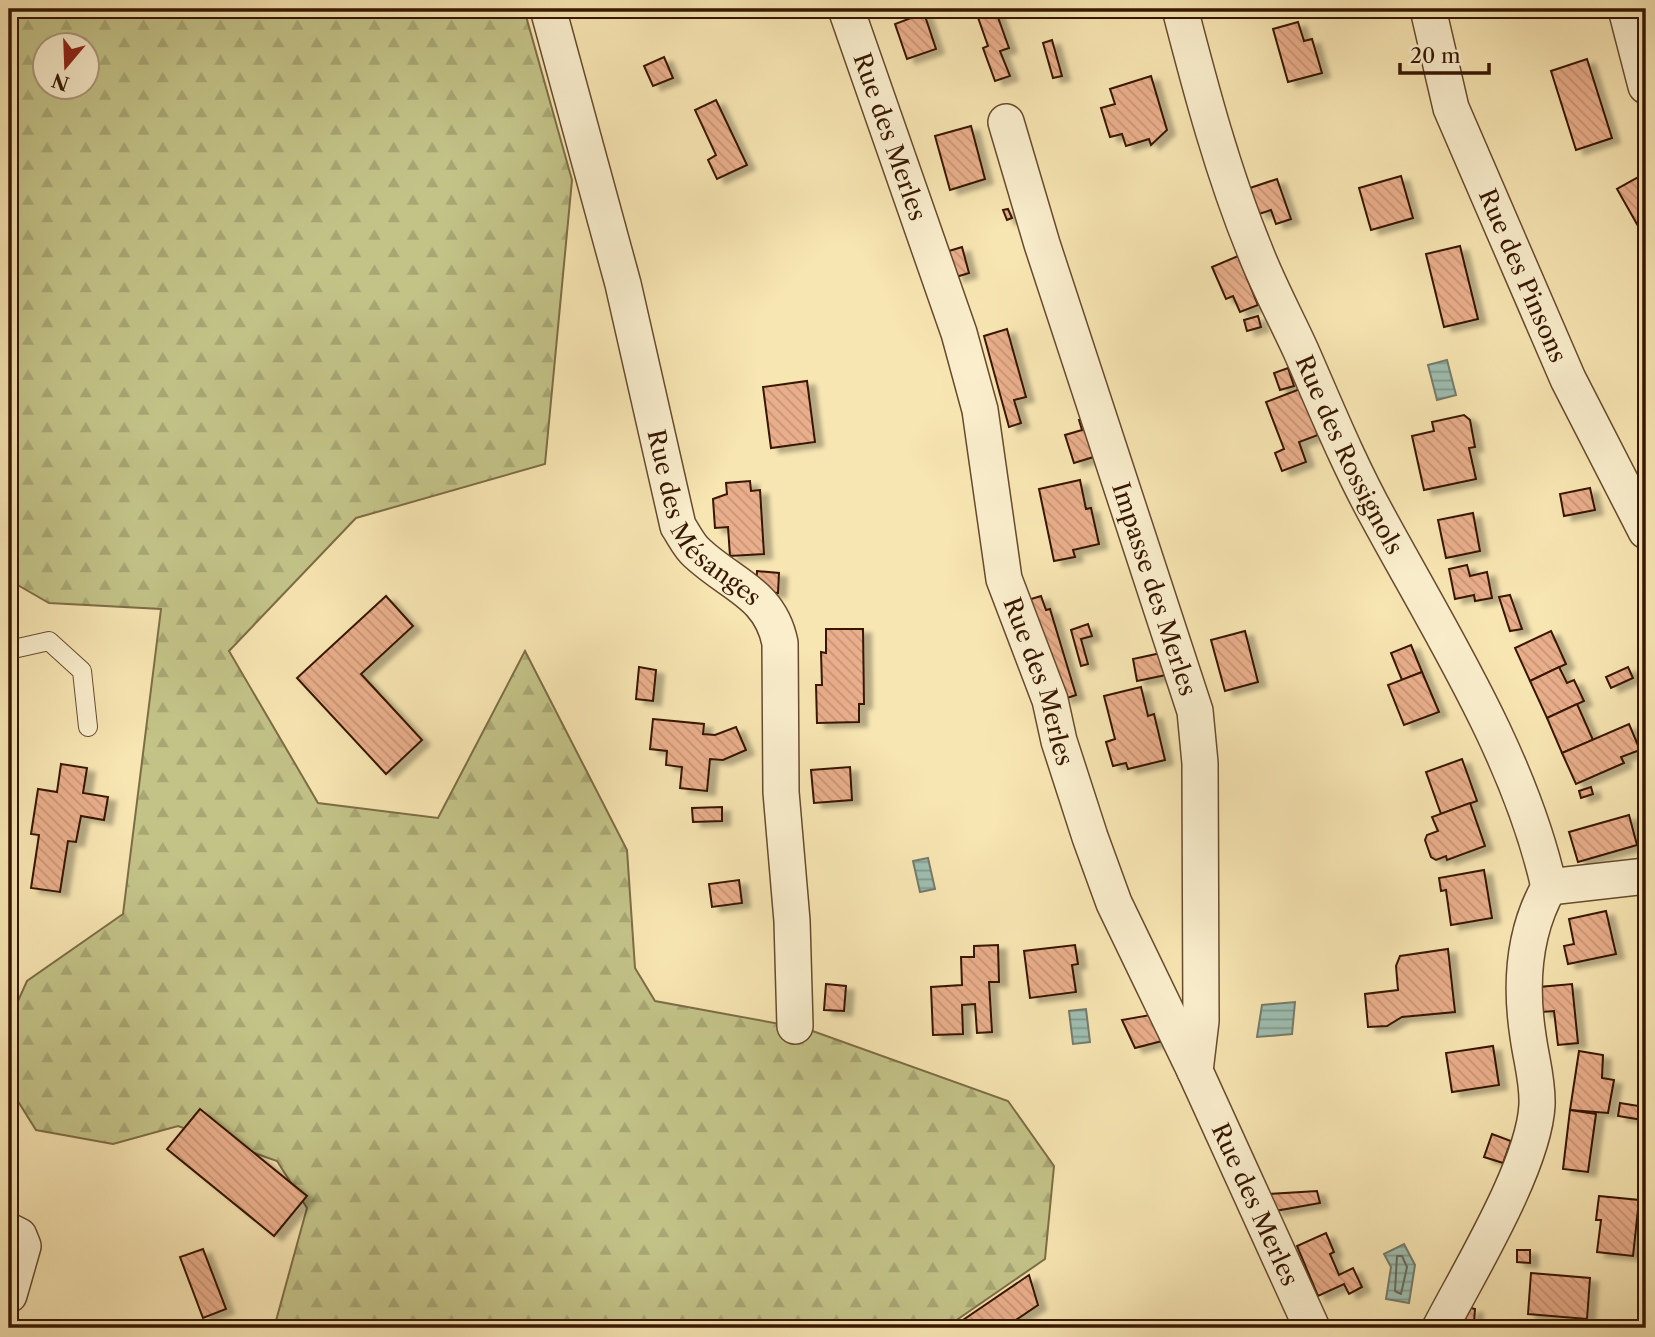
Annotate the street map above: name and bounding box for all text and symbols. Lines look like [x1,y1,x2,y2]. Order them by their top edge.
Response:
north arrow [32,32,102,102]
scale bar [1400,32,1489,76]
text: 20 m [1410,43,1461,68]
street label: Rue des Merles [848,49,933,224]
text: N [49,68,72,95]
street label: Rue des Pinsons [1473,184,1573,367]
street label: Rue des Rossignols [1290,350,1410,559]
street label: Rue des Mésanges [642,427,768,611]
street label: Impasse des Merles [1106,478,1203,699]
street label: Rue des Merles [998,593,1080,769]
street label: Rue des Merles [1206,1118,1305,1290]

